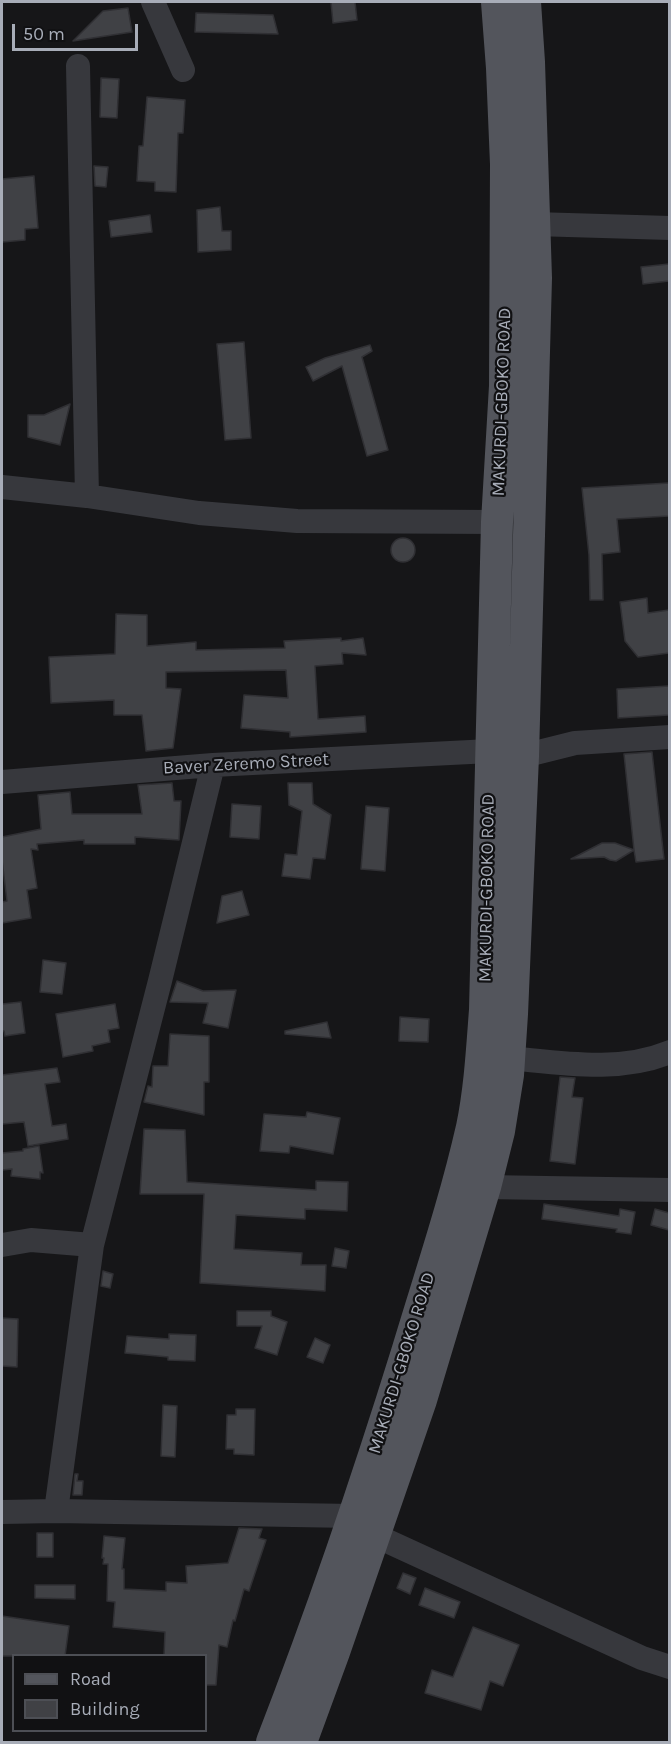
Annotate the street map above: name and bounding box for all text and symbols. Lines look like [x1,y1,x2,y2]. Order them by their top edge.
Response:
scale bar [15,12,141,50]
text: 50 m [23,23,65,45]
street label: MAKURDI-GBOKO ROAD [488,307,516,497]
street label: Baver Zeremo Street [162,749,330,779]
street label: MAKURDI-GBOKO ROAD [475,794,499,982]
street label: MAKURDI-GBOKO ROAD [364,1270,440,1456]
legend [12,1654,207,1732]
text: Road [70,1668,111,1690]
text: Building [70,1698,140,1720]

